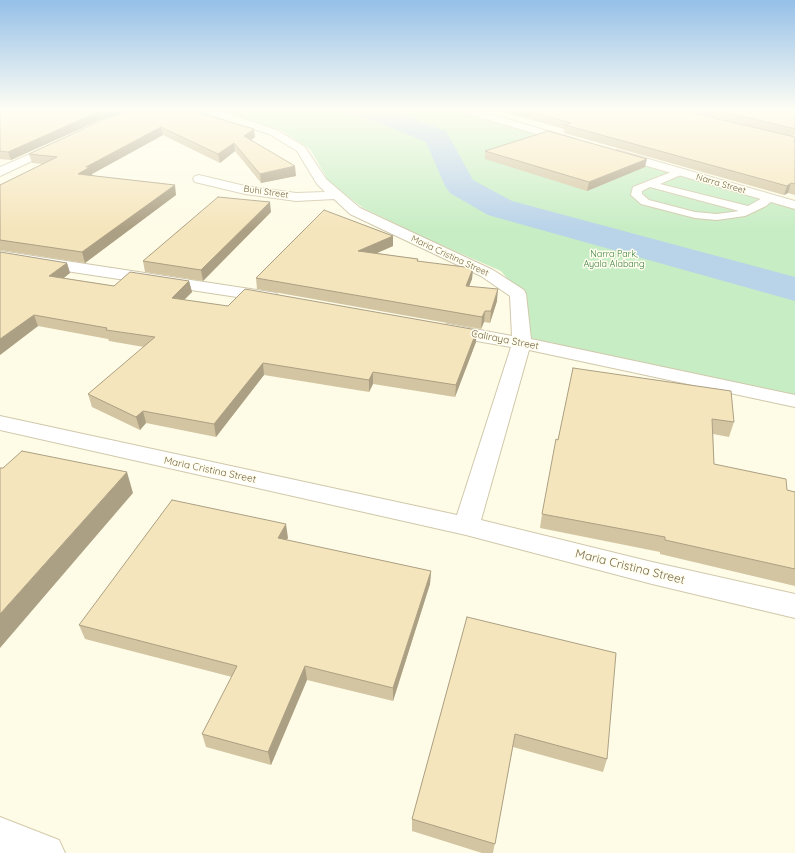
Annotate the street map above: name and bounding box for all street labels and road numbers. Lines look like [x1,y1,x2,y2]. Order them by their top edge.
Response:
street label: Narra Street [695,172,747,196]
street label: Buhi Street [243,184,289,200]
street label: Maria Cristina Street [409,233,491,279]
street label: Caliraya Street [470,328,540,352]
street label: Maria Cristina Street [163,454,257,486]
street label: Maria Cristina Street [574,546,686,588]

